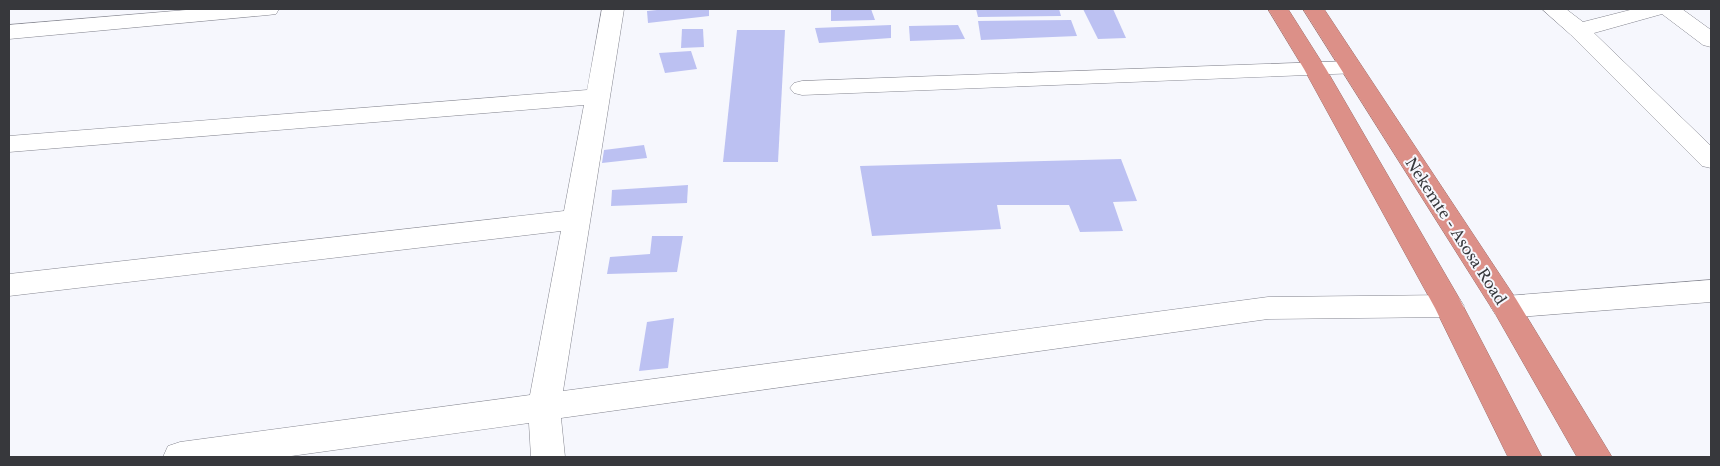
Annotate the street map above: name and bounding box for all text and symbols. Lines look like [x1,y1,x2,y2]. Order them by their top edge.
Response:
street label: Nekemte - Asosa Road [1401,154,1511,308]

